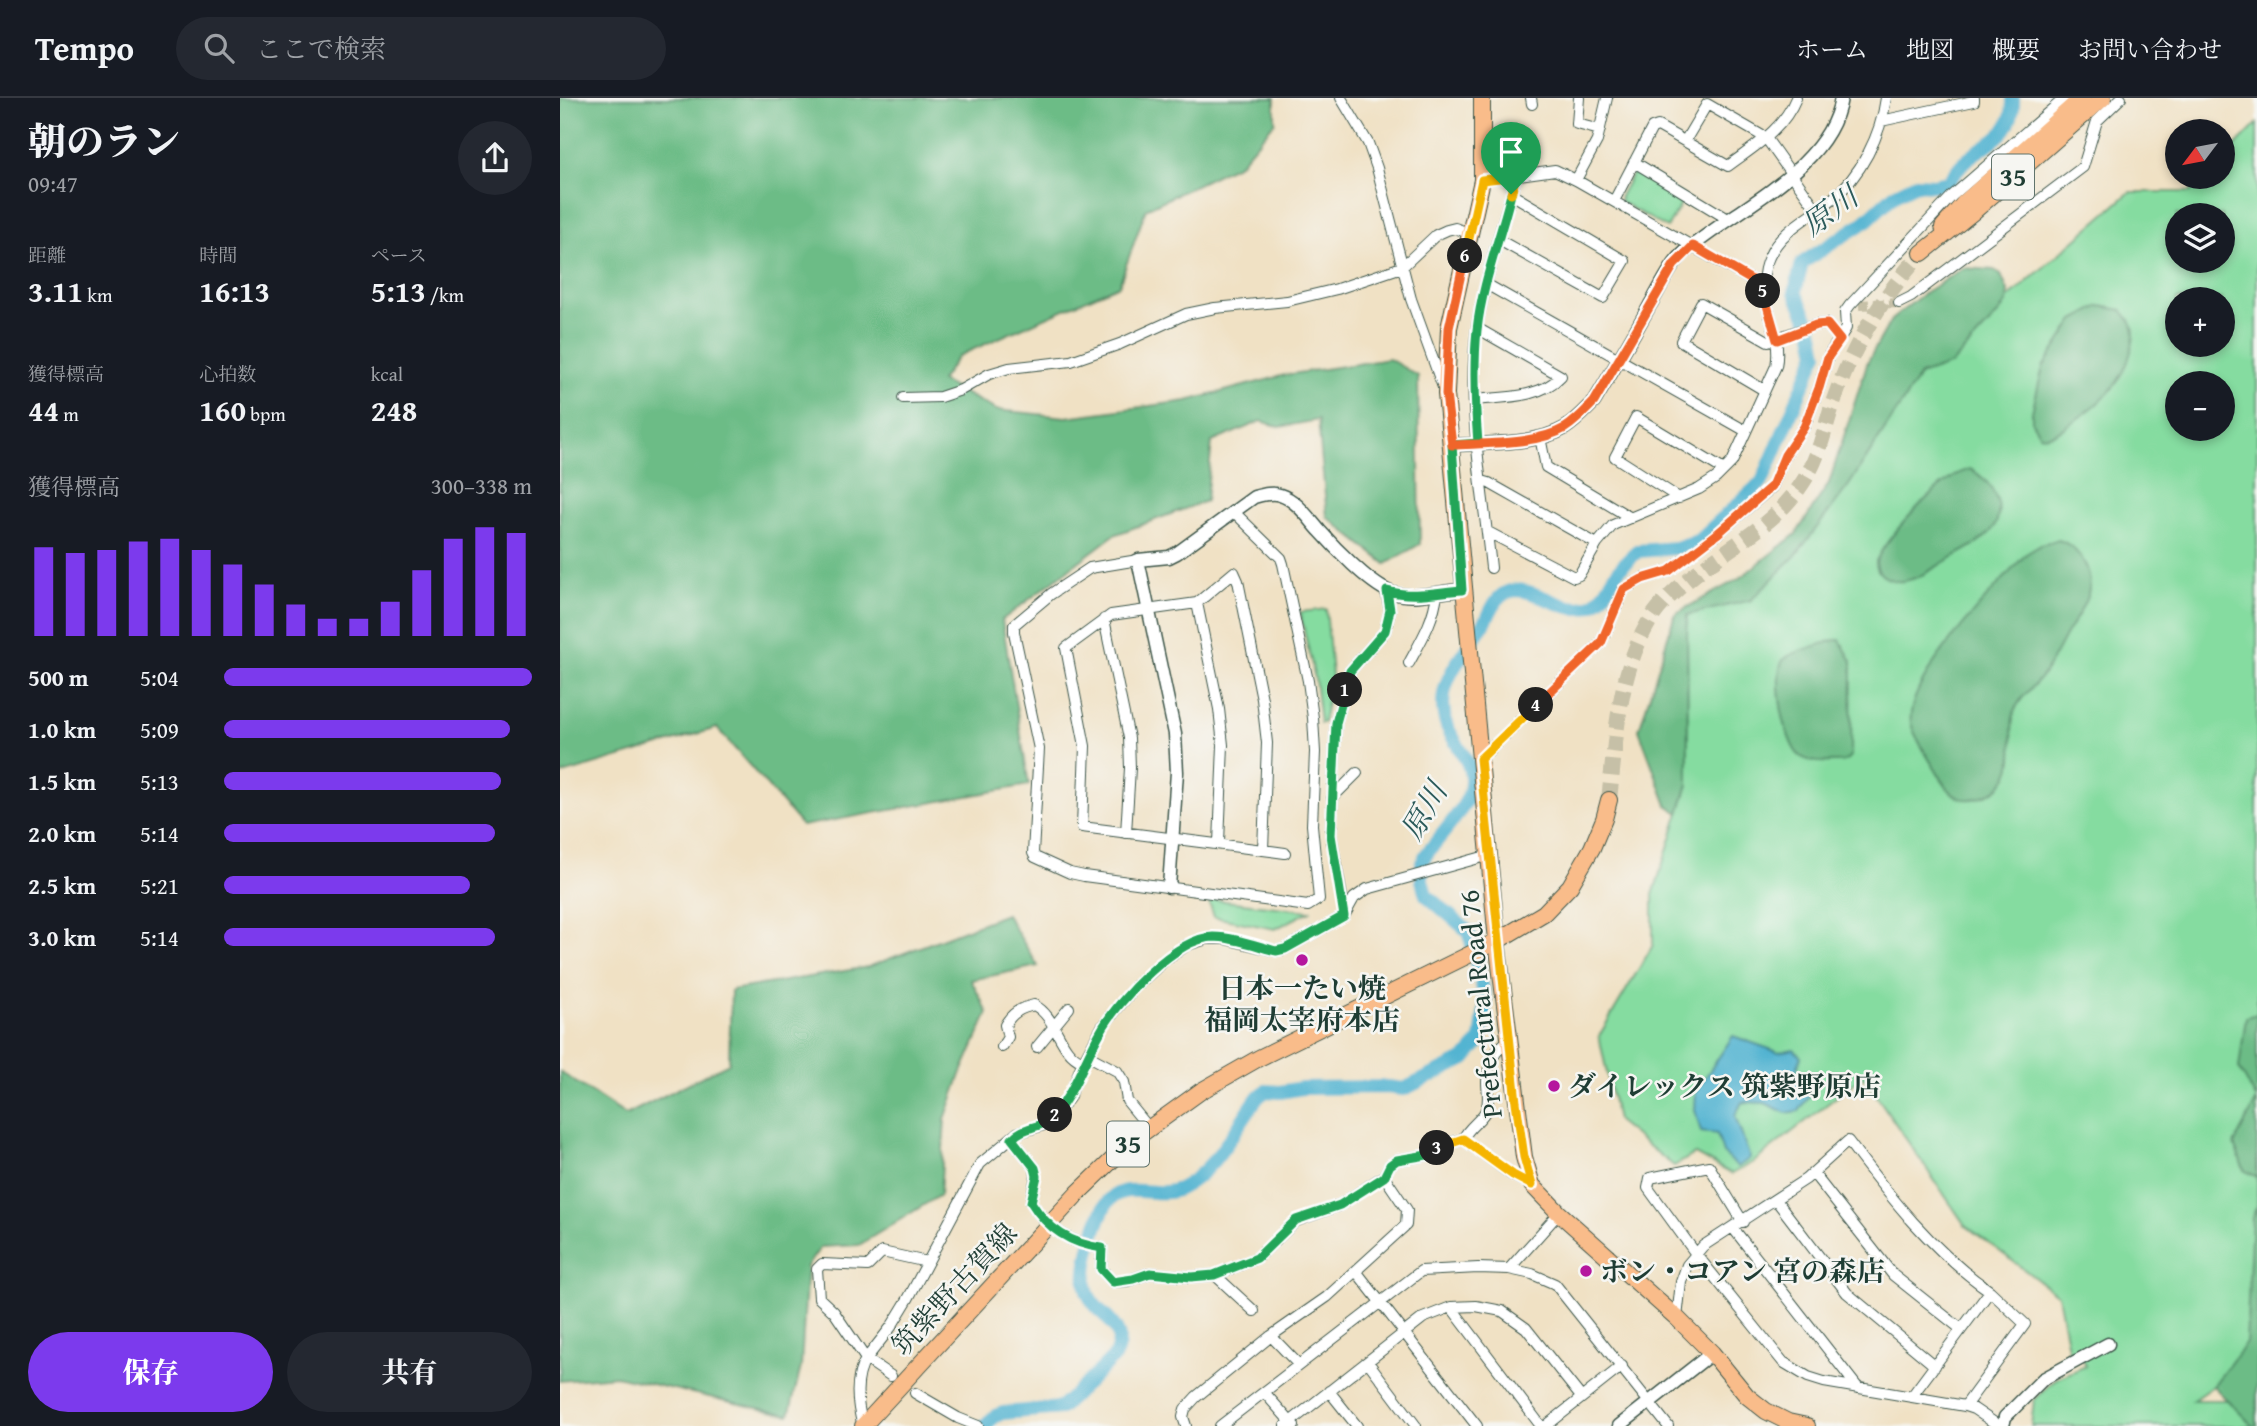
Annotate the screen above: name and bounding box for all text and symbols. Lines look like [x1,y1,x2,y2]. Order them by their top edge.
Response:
search box [176,17,666,80]
text: Tempo [35,24,134,72]
icon: search [200,29,238,67]
text: ここで検索 [256,29,386,68]
text: ホーム [1796,32,1868,67]
text: 地図 [1906,32,1954,67]
text: 概要 [1992,32,2040,67]
text: お問い合わせ [2078,32,2222,67]
text: 朝のラン [28,113,180,169]
north arrow [2165,119,2235,189]
map controls [2165,119,2235,441]
button: share [458,121,532,195]
pin [1481,122,1541,194]
icon: arrive [1492,133,1530,171]
road number: 35 [1992,155,2034,200]
text: 09:47 [28,167,78,200]
water label: 原川 [1792,173,1869,246]
button: layers [2165,203,2235,273]
pin: 6 [1448,238,1482,274]
text: 距離 [28,241,66,269]
text: 時間 [199,241,237,269]
text: ペース [371,241,427,269]
text: 6 [1460,241,1469,269]
text: 3.11 [28,269,83,313]
text: 16:13 [199,269,270,313]
text: 5:13 [371,269,426,313]
pin: 5 [1746,274,1780,308]
text: 5 [1758,276,1767,304]
text: km [83,281,112,309]
text: /km [426,281,464,309]
button: + [2165,287,2235,357]
text: 獲得標高 [28,360,104,388]
text: 心拍数 [199,360,256,388]
text: kcal [371,360,403,388]
button: − [2165,371,2235,441]
text: 44 [28,388,59,432]
text: 160 [199,388,246,432]
text: 248 [371,388,417,432]
text: m [59,400,79,428]
text: bpm [246,400,286,428]
text: 300–338 m [431,469,532,502]
text: 獲得標高 [28,470,120,503]
text: 500 m [28,661,89,694]
text: 5:04 [140,661,179,694]
pin: 1 [1328,672,1362,708]
text: 1 [1340,675,1349,703]
pin: 4 [1518,688,1553,722]
text: 4 [1531,690,1540,718]
text: 1.0 km [28,713,96,746]
text: 5:09 [140,713,179,746]
text: 1.5 km [28,765,96,798]
text: 5:13 [140,765,179,798]
water label: 原川 [1389,771,1459,847]
text: 2.0 km [28,817,96,850]
text: 5:14 [140,817,179,850]
text: 2.5 km [28,869,96,902]
text: 5:21 [140,869,179,902]
street label: Prefectural Road 76 [1447,888,1512,1120]
text: 3.0 km [28,921,96,954]
text: 5:14 [140,921,179,954]
marker: 日本一たい焼 福岡太宰府本店 [1294,952,1310,968]
place label: 日本一たい焼 福岡太宰府本店 [1204,967,1400,1040]
place label: ダイレックス 筑紫野原店 [1568,1065,1881,1106]
marker: ダイレックス 筑紫野原店 [1546,1078,1562,1094]
pin: 2 [1037,1098,1072,1132]
text: 2 [1050,1100,1059,1128]
road number: 35 [1107,1121,1149,1166]
pin: 3 [1420,1130,1454,1166]
text: 3 [1432,1133,1441,1161]
street label: 筑紫野古賀線 [881,1213,1026,1364]
place label: ボン・コアン 宮の森店 [1600,1250,1885,1291]
marker: ボン・コアン 宮の森店 [1578,1263,1594,1279]
button: 保存 [28,1332,273,1412]
button: 共有 [287,1332,532,1412]

